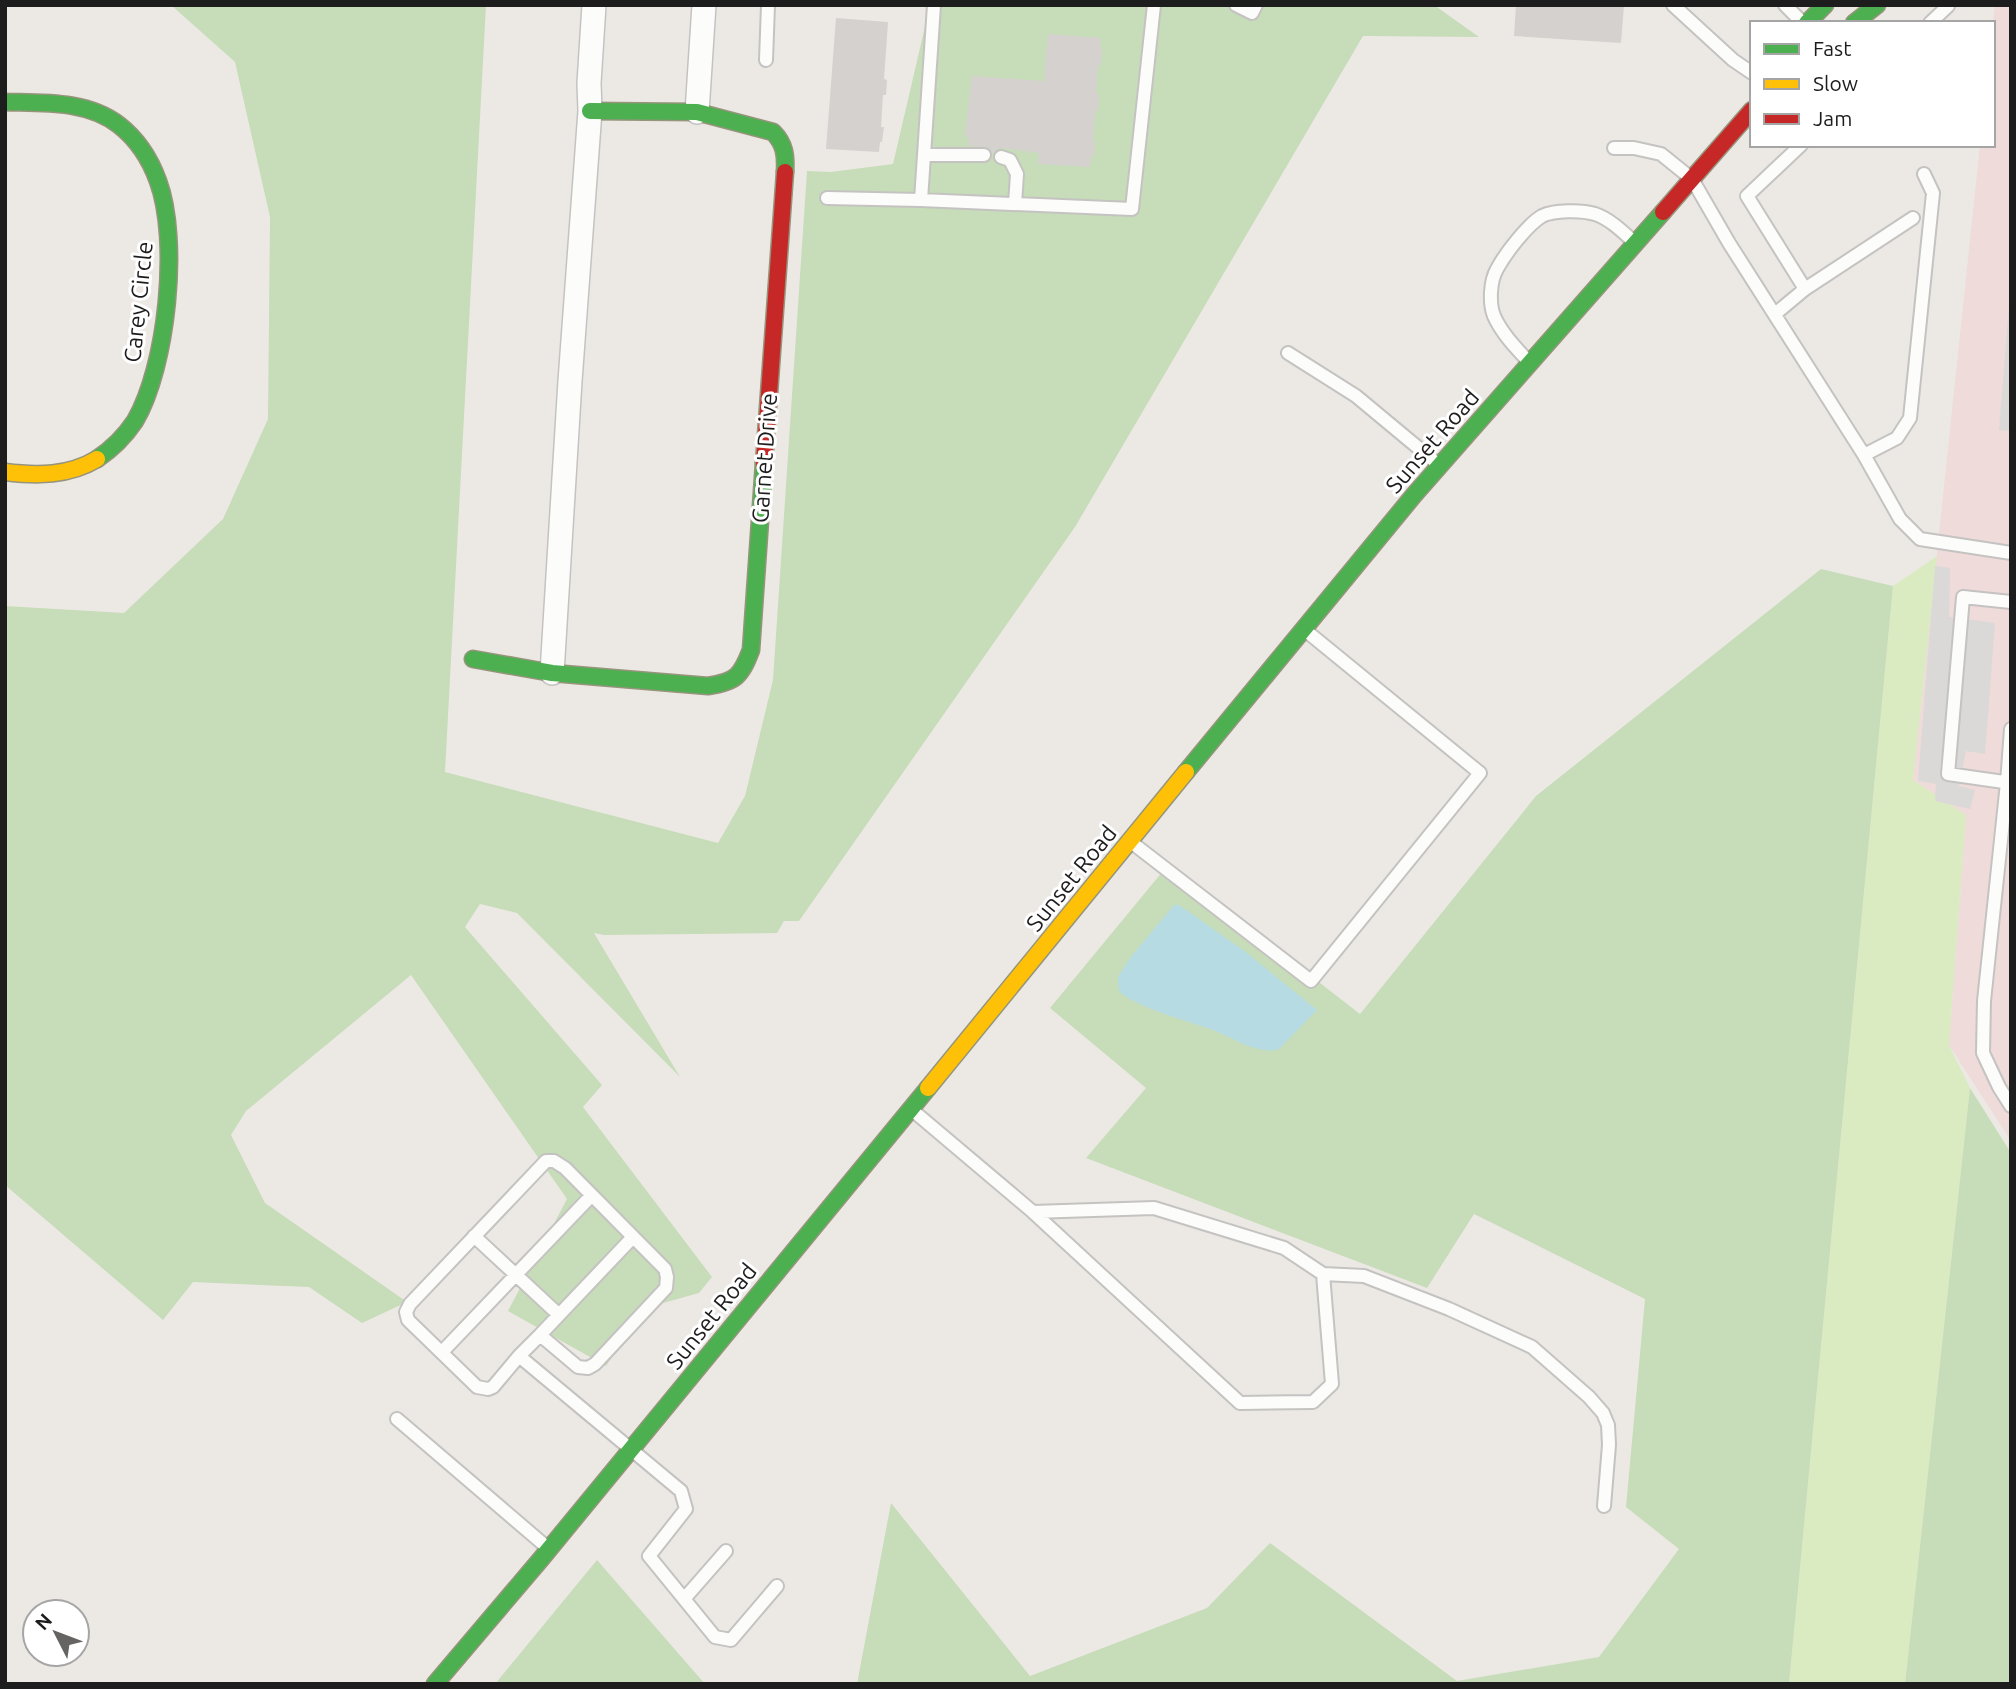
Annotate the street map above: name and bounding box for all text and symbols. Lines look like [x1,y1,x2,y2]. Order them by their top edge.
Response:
legend [1750,21,1995,147]
text: Fast [1813,36,1851,60]
text: Slow [1813,71,1858,95]
text: Jam [1813,106,1852,130]
street label: Carey Circle [119,240,157,364]
street label: Sunset Road [1380,384,1484,498]
street label: Garnet Drive [747,392,781,524]
street label: Sunset Road [1021,820,1121,936]
street label: Sunset Road [661,1258,761,1374]
north arrow [21,1598,91,1668]
text: N [30,1609,56,1634]

